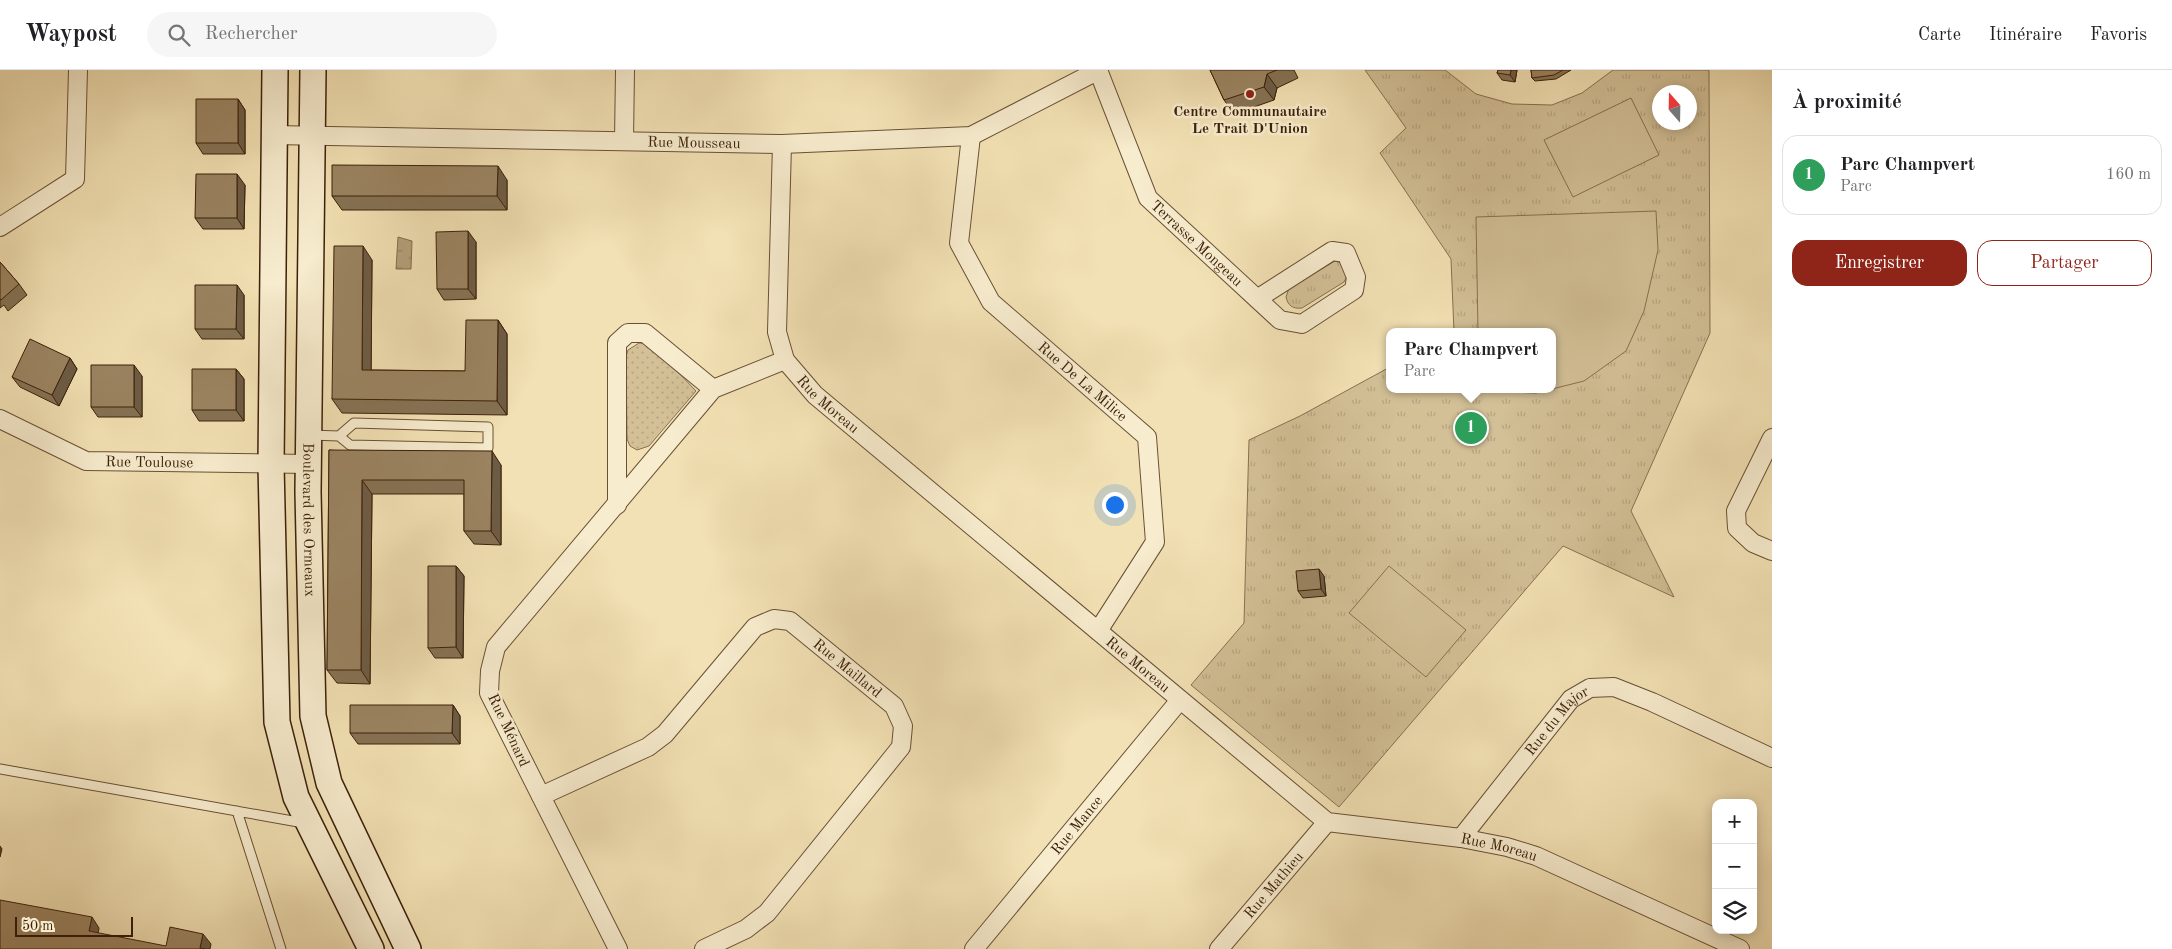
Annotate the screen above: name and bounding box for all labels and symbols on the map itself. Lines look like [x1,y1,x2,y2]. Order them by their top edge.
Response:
north arrow [1652,85,1697,130]
marker: Centre Communautaire Le Trait D'Union [1244,88,1256,100]
place label: Centre Communautaire Le Trait D'Union [1173,105,1327,137]
street label: Rue Mousseau [647,136,741,152]
street label: Terrasse Mongeau [1147,198,1245,290]
street label: Rue De La Milice [1034,340,1129,425]
street label: Rue Moreau [793,373,861,437]
pin: 1 [1455,409,1487,447]
street label: Boulevard des Ormeaux [299,443,316,597]
street label: Rue Toulouse [105,455,193,471]
your location [1102,492,1128,518]
street label: Rue Moreau [1102,635,1172,696]
street label: Rue Maillard [810,637,884,702]
street label: Rue du Major [1523,684,1592,759]
street label: Rue Ménard [484,692,531,770]
street label: Rue Mance [1049,794,1106,858]
street label: Rue Moreau [1459,832,1539,865]
street label: Rue Mathieu [1242,850,1307,922]
scale bar [15,914,132,937]

